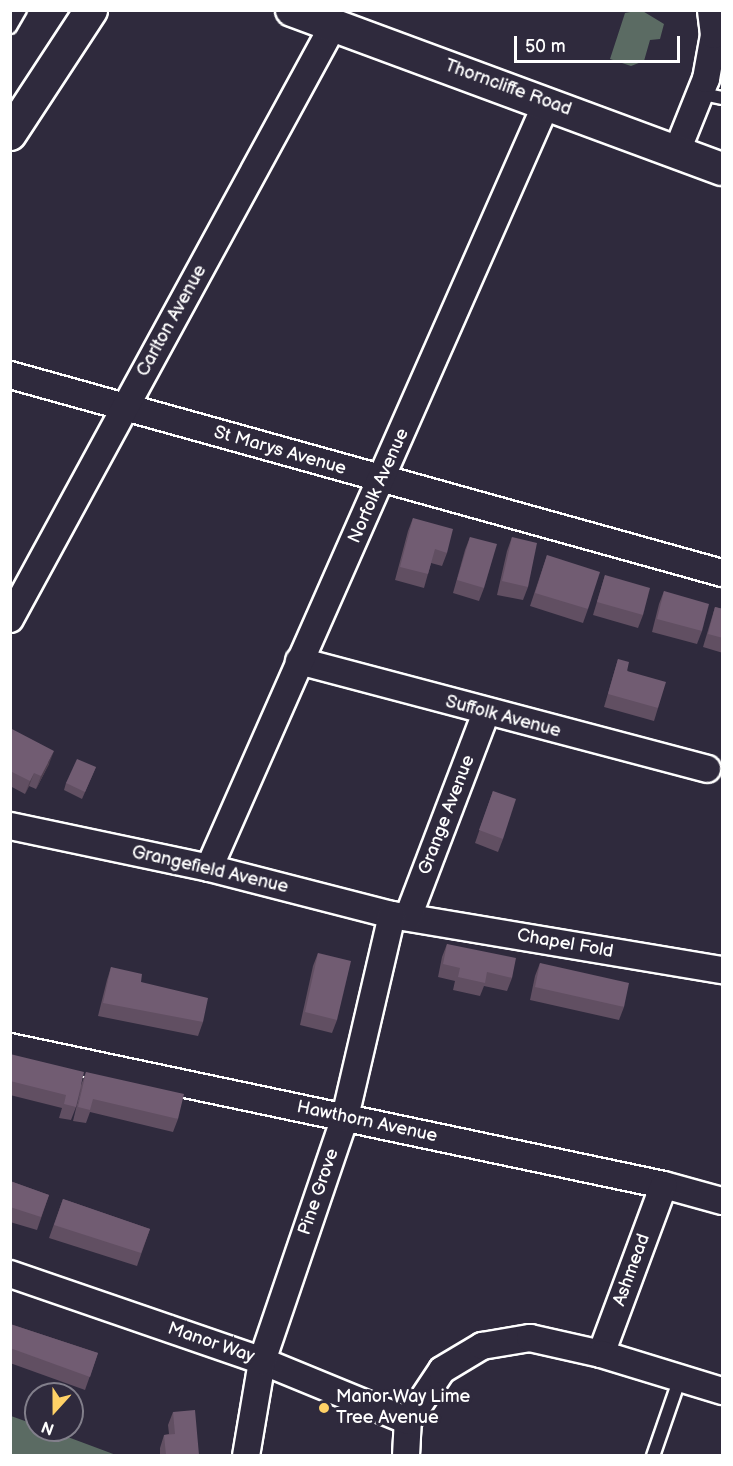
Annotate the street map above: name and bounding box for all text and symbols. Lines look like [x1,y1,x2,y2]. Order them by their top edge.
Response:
scale bar [517,24,684,62]
text: 50 m [525,36,566,57]
street label: Thorncliffe Road [442,55,574,121]
street label: Carlton Avenue [132,261,212,381]
street label: St Marys Avenue [211,422,349,480]
street label: Norfolk Avenue [344,425,414,547]
street label: Suffolk Avenue [443,691,563,743]
street label: Grange Avenue [414,752,480,878]
street label: Grangefield Avenue [130,841,290,899]
street label: Chapel Fold [515,925,615,963]
street label: Hawthorn Avenue [295,1097,439,1147]
street label: Pine Grove [294,1146,344,1238]
street label: Ashmead [609,1231,655,1309]
street label: Manor Way [164,1318,258,1368]
north arrow [24,1382,84,1442]
place label: Manor Way Lime Tree Avenue [336,1387,472,1430]
marker: Manor Way Lime Tree Avenue [317,1401,331,1415]
text: N [39,1416,57,1438]

